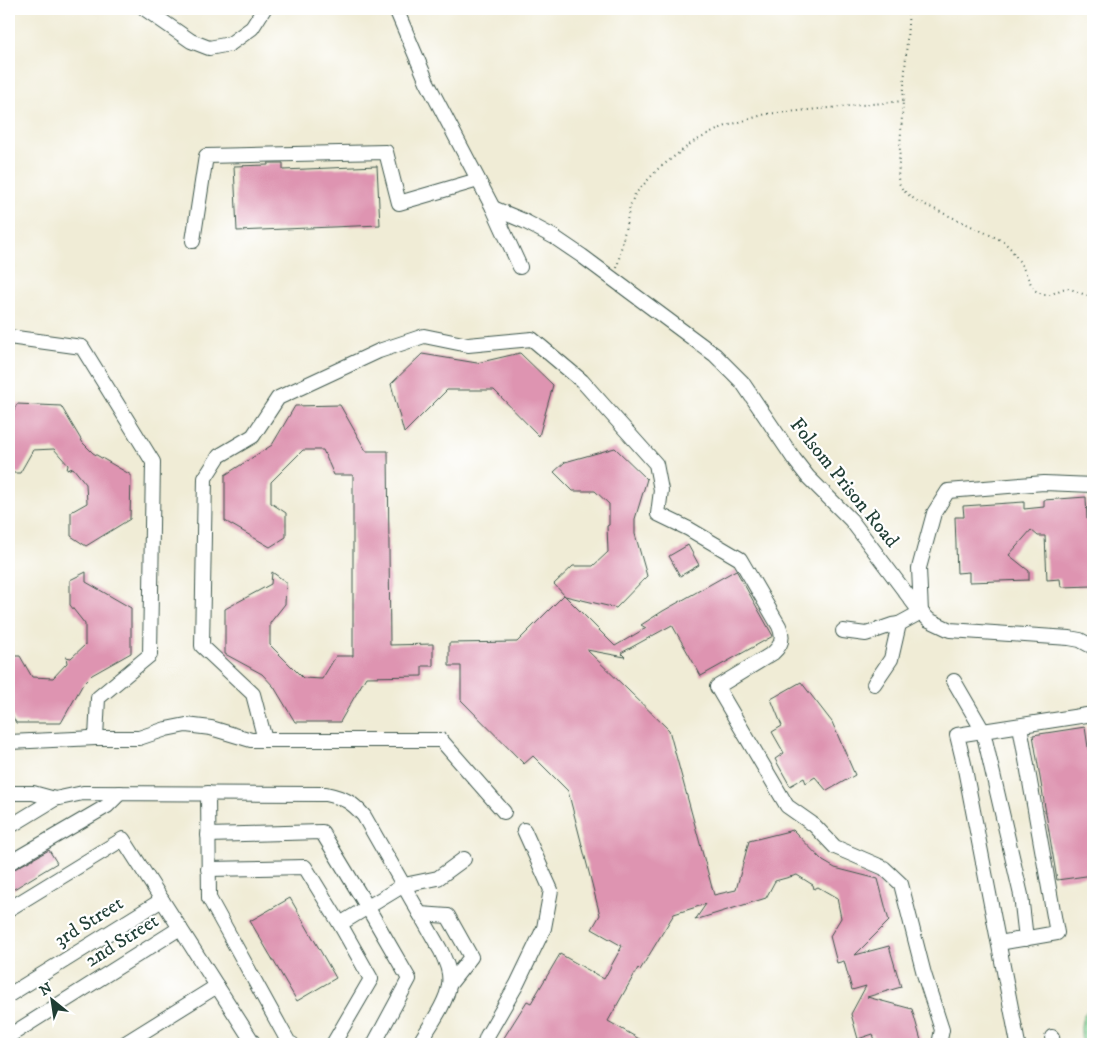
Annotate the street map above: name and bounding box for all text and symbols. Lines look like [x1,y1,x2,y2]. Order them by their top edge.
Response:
street label: Folsom Prison Road [784,413,904,553]
street label: 3rd Street [50,891,128,953]
street label: 2nd Street [81,909,163,973]
north arrow [28,976,78,1026]
text: N [37,979,56,1000]

